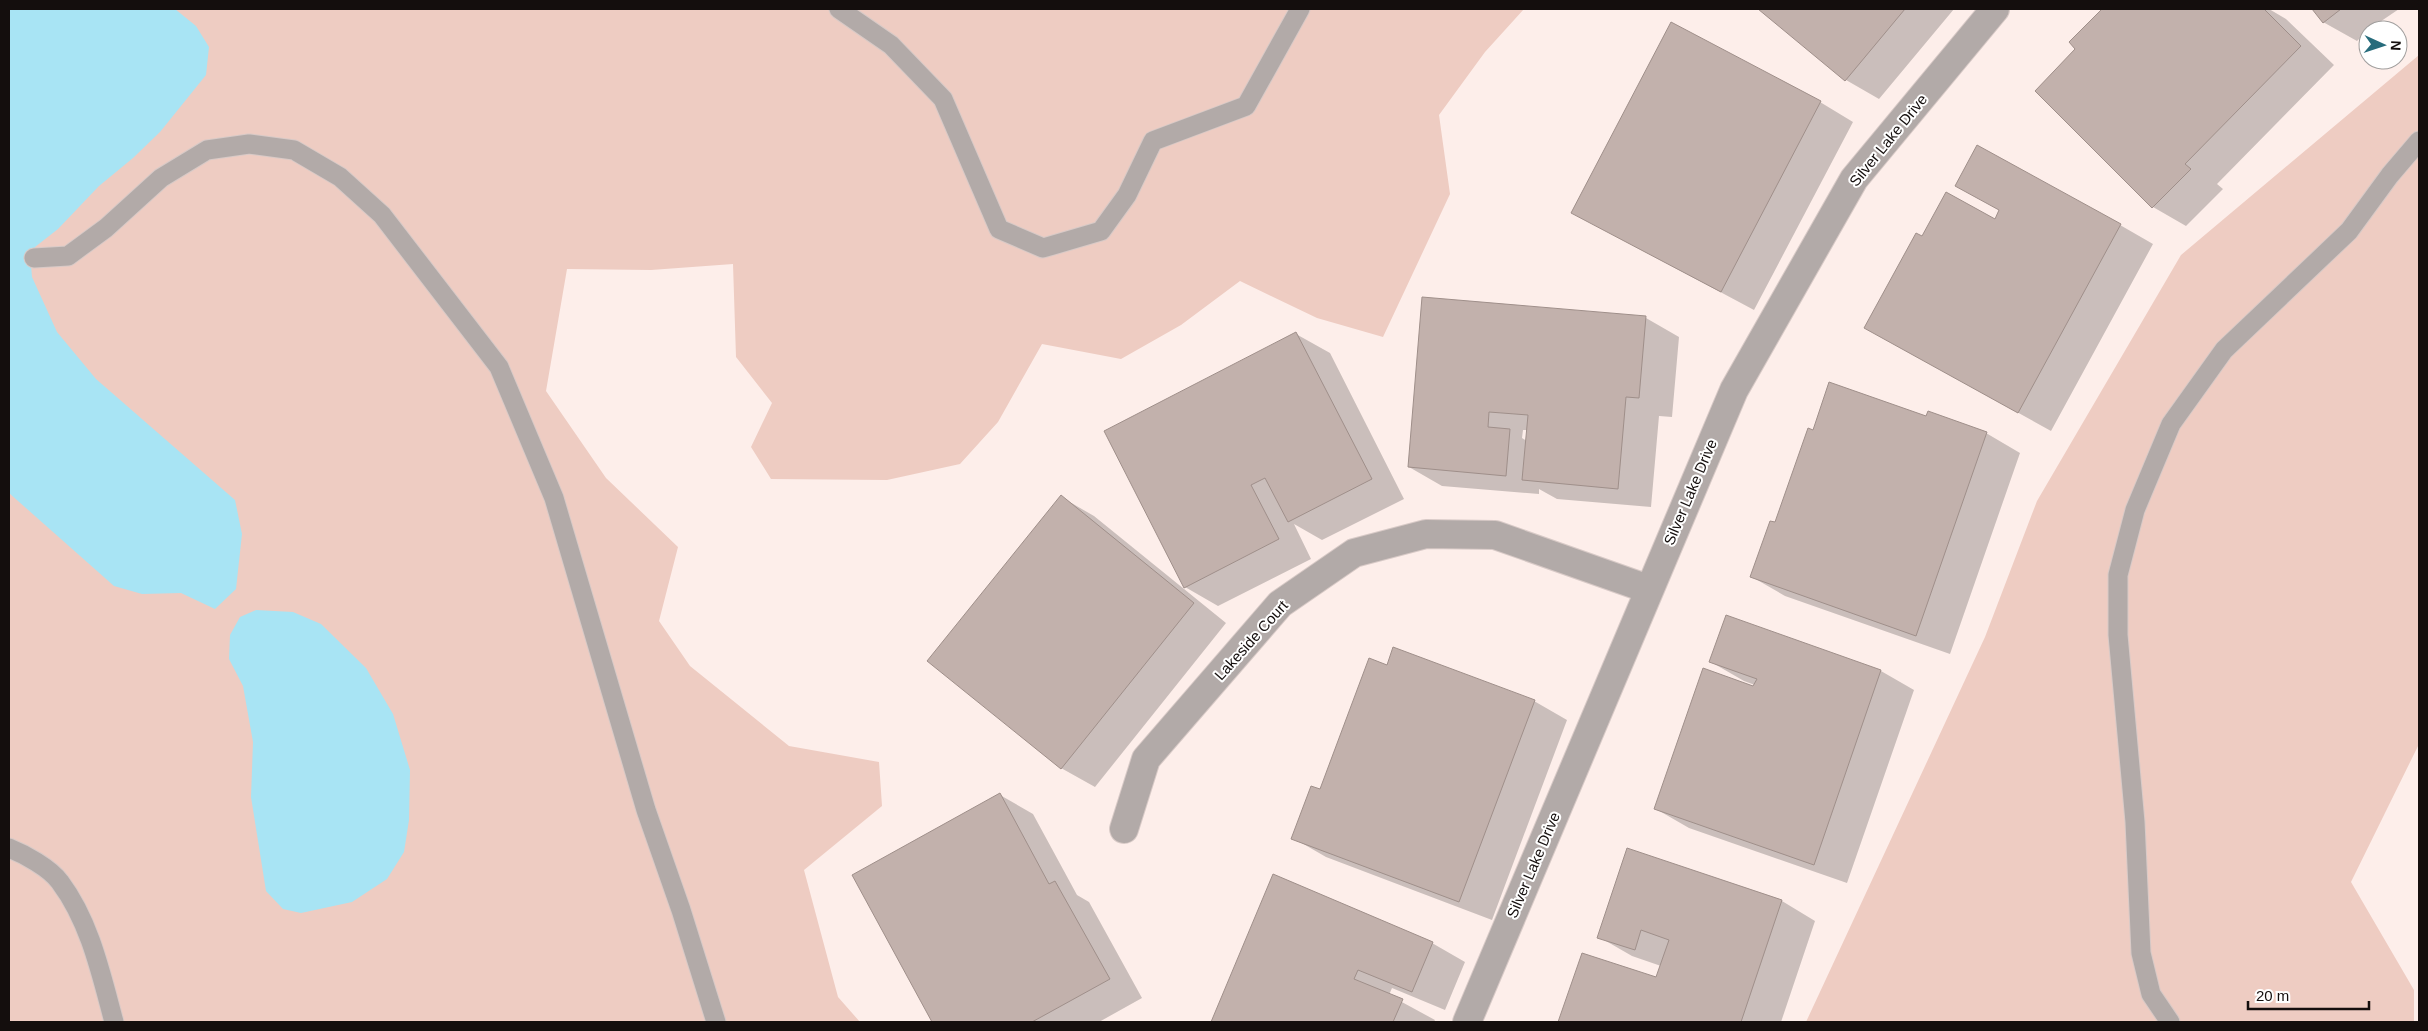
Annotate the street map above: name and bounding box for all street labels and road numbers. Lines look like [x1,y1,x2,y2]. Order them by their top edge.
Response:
street label: Silver Lake Drive [1846,91,1930,189]
street label: Silver Lake Drive [1660,436,1720,548]
street label: Lakeside Court [1211,596,1292,683]
street label: Silver Lake Drive [1503,809,1563,921]

